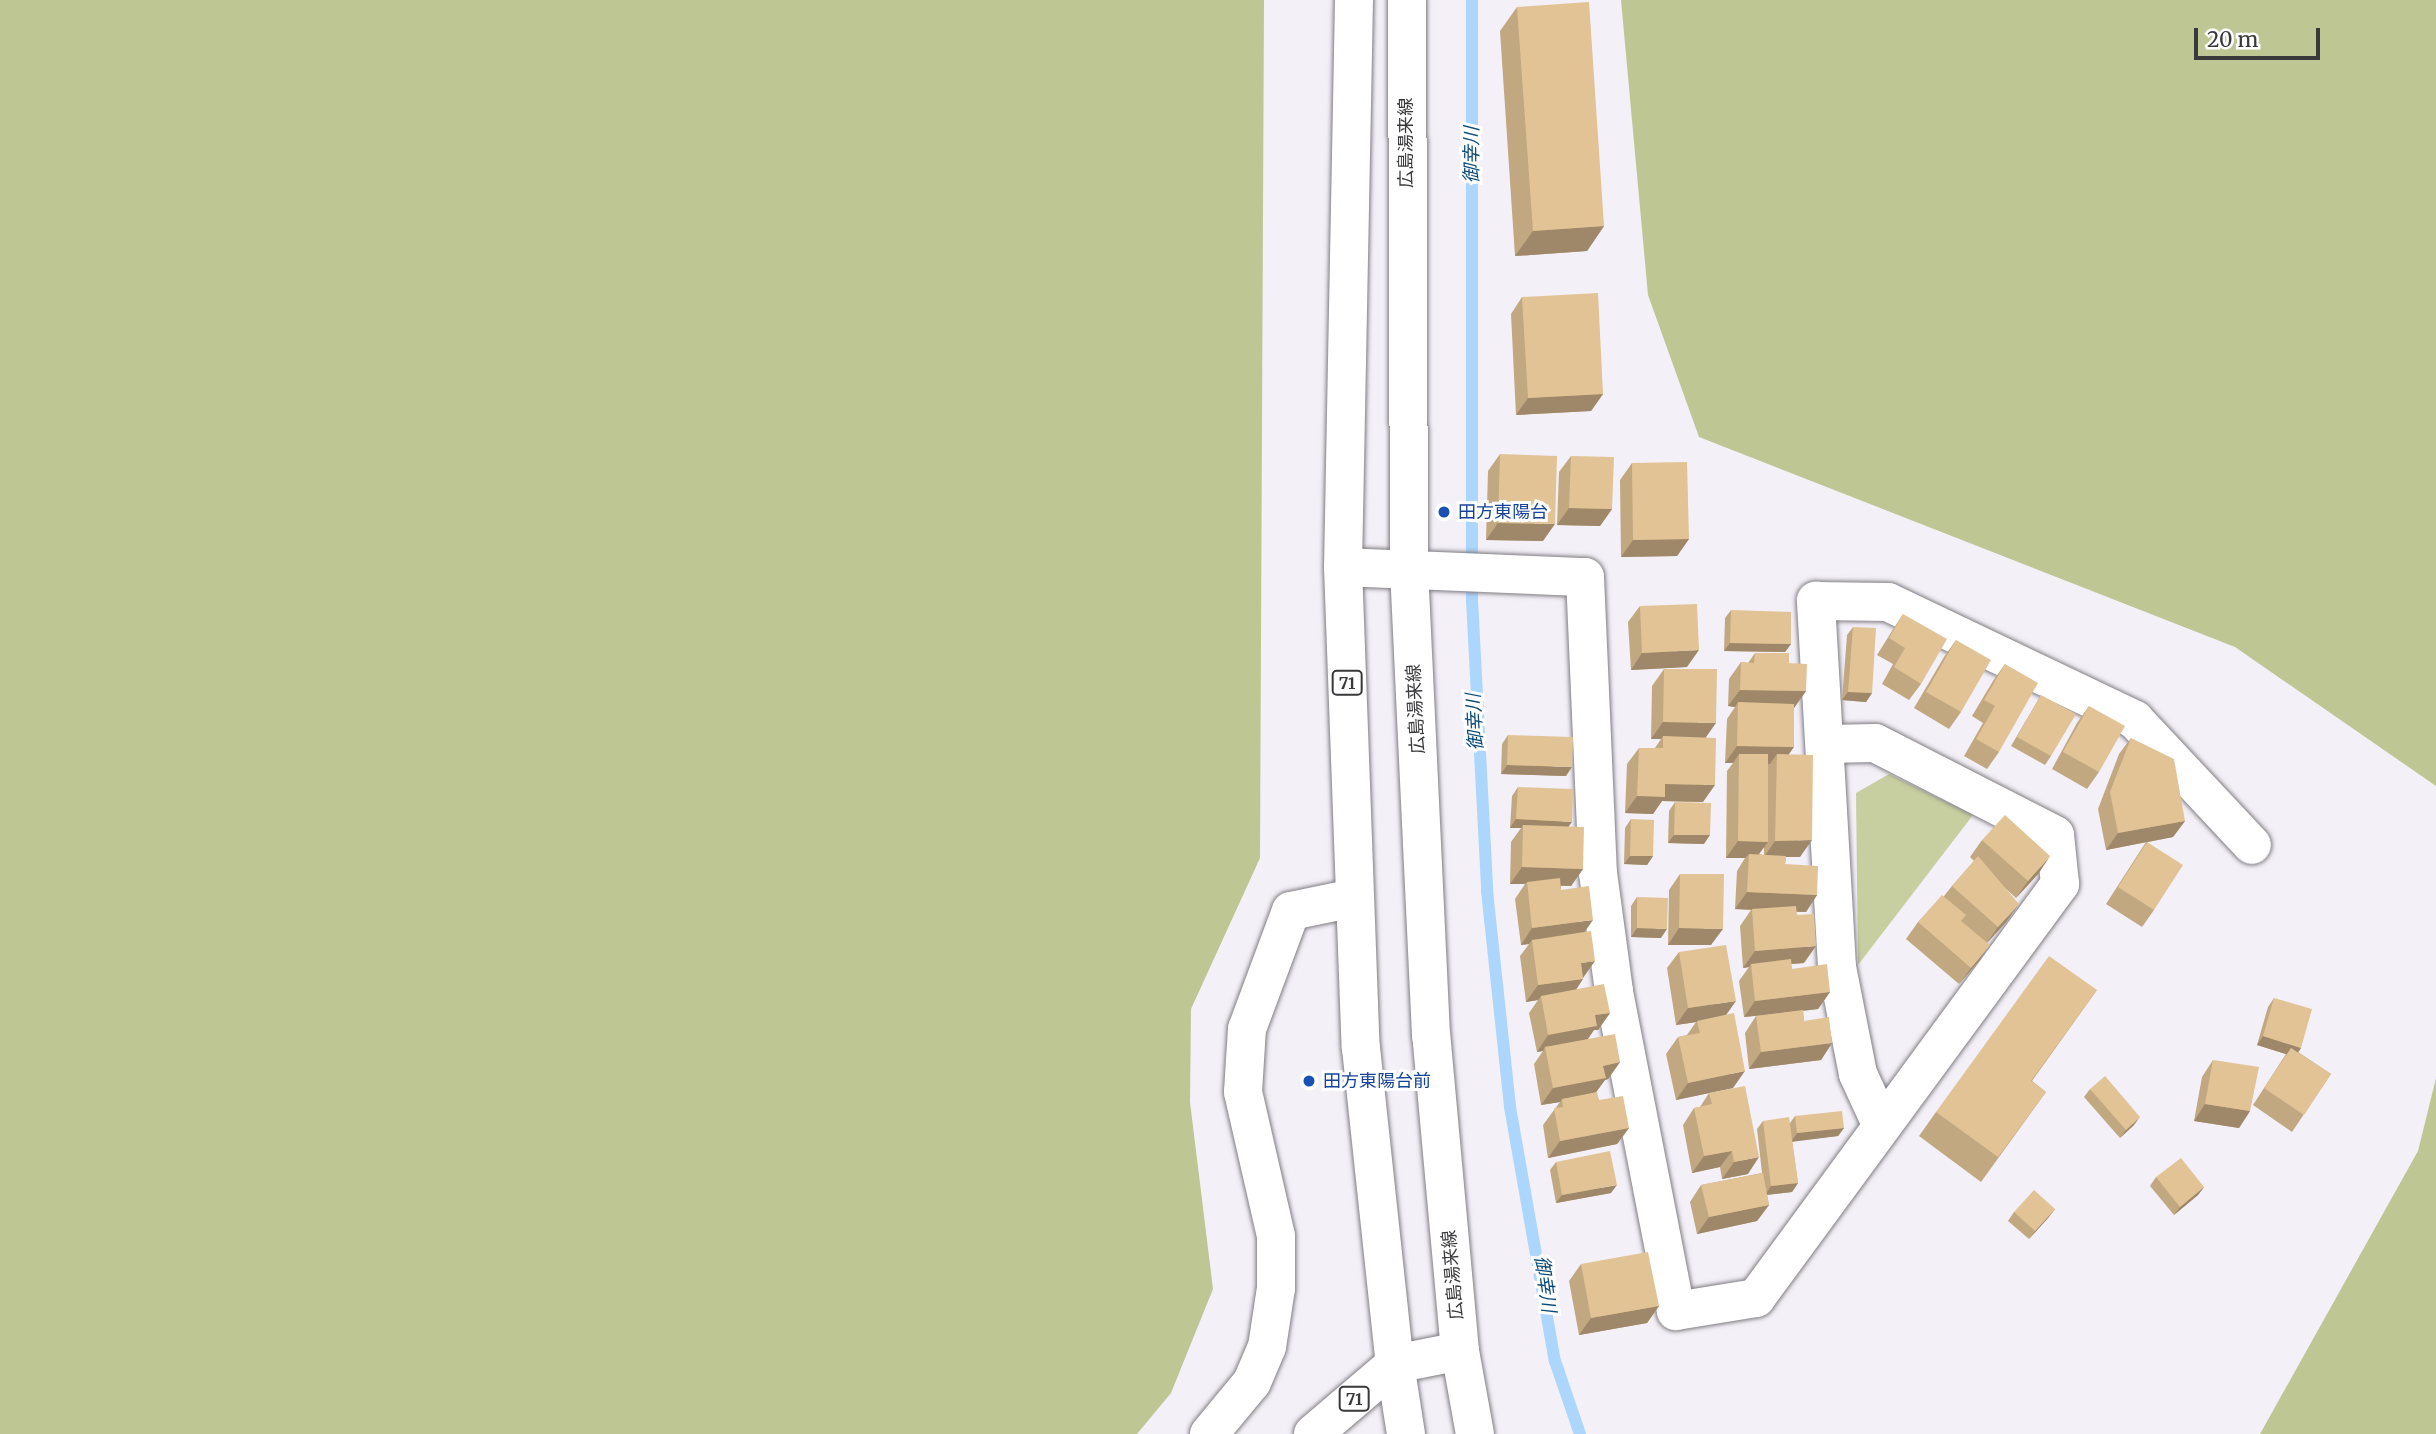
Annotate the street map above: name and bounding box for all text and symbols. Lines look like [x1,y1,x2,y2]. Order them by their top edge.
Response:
scale bar [2198,14,2324,58]
text: 20 m [2207,26,2258,53]
street label: 広島湯来線 [1395,98,1417,188]
water label: 御幸川 [1461,127,1483,183]
place label: 田方東陽台 [1458,501,1548,523]
marker: 田方東陽台 [1436,504,1452,520]
street label: 広島湯来線 [1403,663,1429,755]
road number: 71 [1331,670,1363,696]
water label: 御幸川 [1462,693,1488,751]
place label: 田方東陽台前 [1323,1070,1431,1092]
marker: 田方東陽台前 [1301,1073,1317,1089]
street label: 広島湯来線 [1438,1229,1468,1321]
water label: 御幸川 [1530,1254,1560,1314]
road number: 71 [1338,1386,1370,1412]

